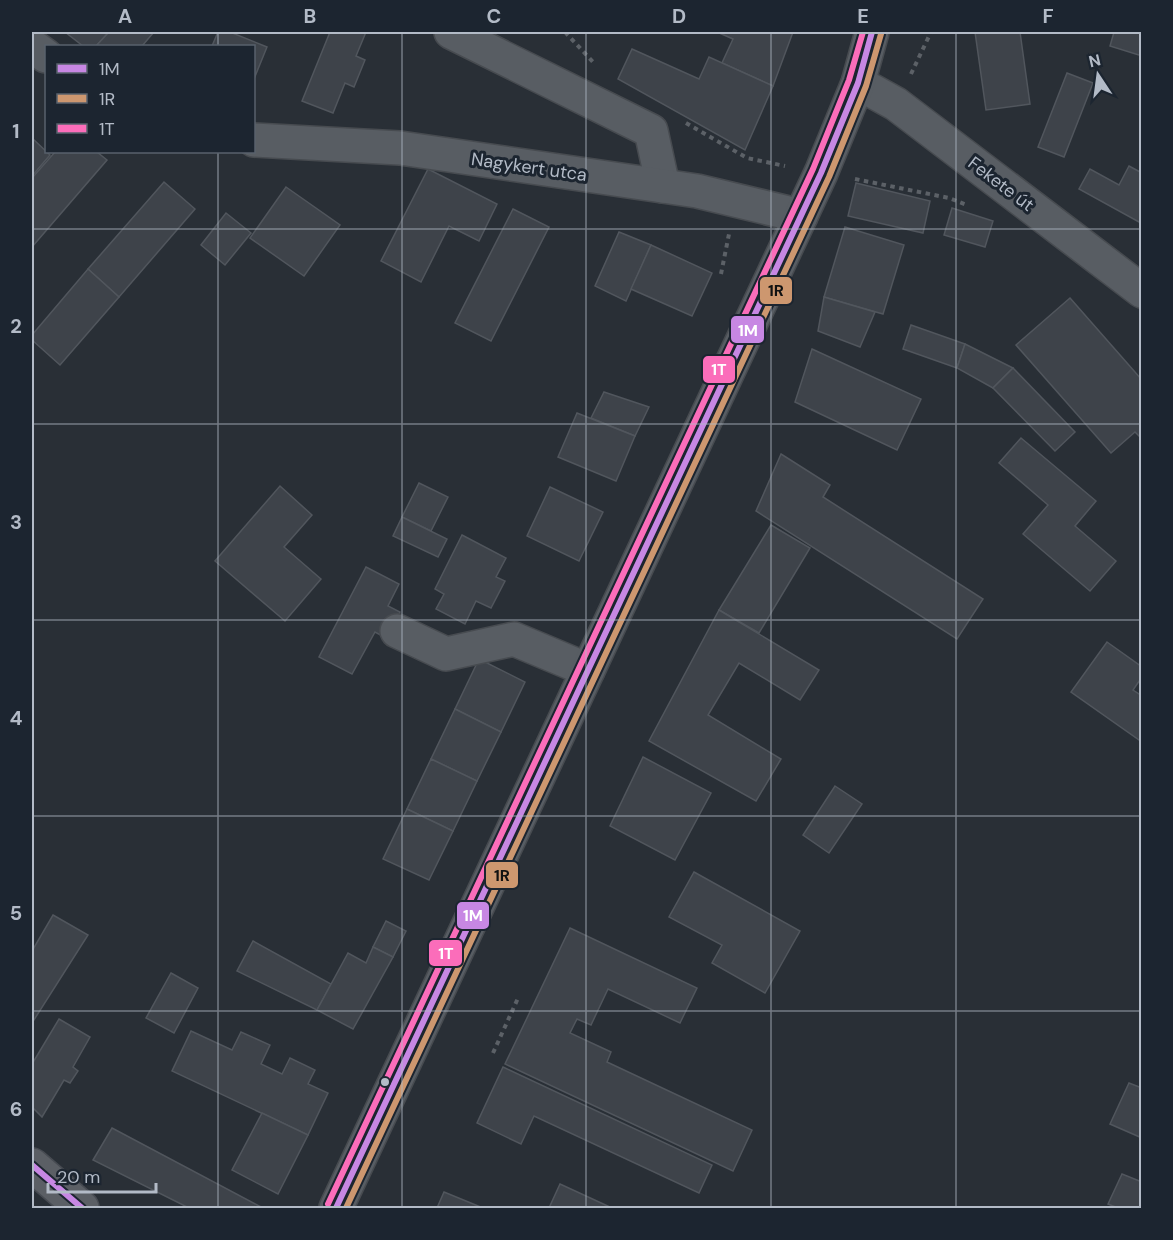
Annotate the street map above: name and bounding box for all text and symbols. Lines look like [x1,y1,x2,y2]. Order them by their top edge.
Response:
text: A [118,3,132,29]
text: B [304,3,316,29]
text: C [487,3,501,29]
text: D [672,3,686,29]
text: E [857,3,869,29]
text: F [1042,3,1054,29]
legend [45,45,255,153]
north arrow [1068,45,1128,105]
text: N [1087,49,1103,72]
text: 1M [99,57,120,81]
text: 1R [99,87,115,111]
text: 1T [99,117,115,141]
text: 1 [12,118,20,144]
street label: Nagykert utca [470,147,588,187]
street label: Fekete út [963,151,1039,217]
line badge: 1R [759,276,793,305]
text: 1R [768,280,784,301]
text: 2 [10,313,22,339]
line badge: 1M [730,315,765,344]
text: 1M [738,320,758,341]
line badge: 1T [702,355,736,384]
text: 1T [711,359,727,380]
text: 3 [10,509,22,535]
text: 4 [10,705,23,731]
line badge: 1R [485,861,519,889]
text: 1R [494,865,510,886]
text: 5 [10,900,22,926]
line badge: 1M [456,901,490,930]
text: 1M [463,905,483,926]
line badge: 1T [428,939,463,967]
text: 1T [438,943,454,964]
unlabelled marker [379,1076,391,1088]
text: 6 [10,1096,22,1122]
scale bar [48,1156,156,1194]
text: 20 m [57,1165,100,1189]

